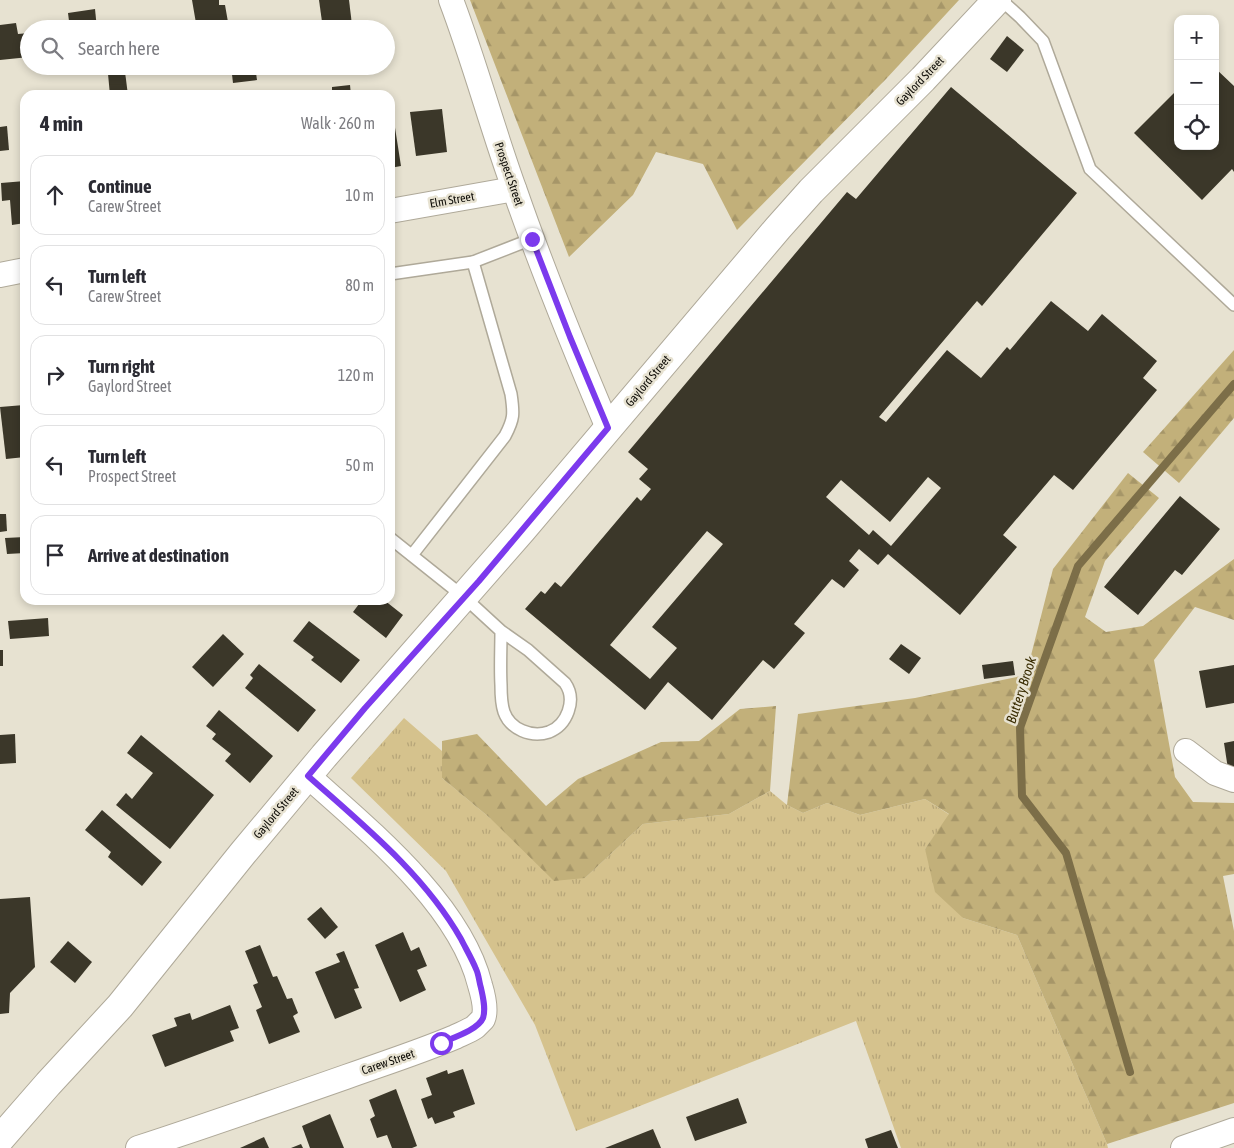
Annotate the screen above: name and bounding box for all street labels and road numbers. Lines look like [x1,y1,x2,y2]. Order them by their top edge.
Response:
street label: Gaylord Street [893,53,947,108]
street label: Prospect Street [492,140,527,208]
street label: Elm Street [429,189,476,211]
street label: Gaylord Street [622,352,674,410]
street label: Gaylord Street [250,784,302,842]
street label: Carew Street [360,1046,417,1078]

